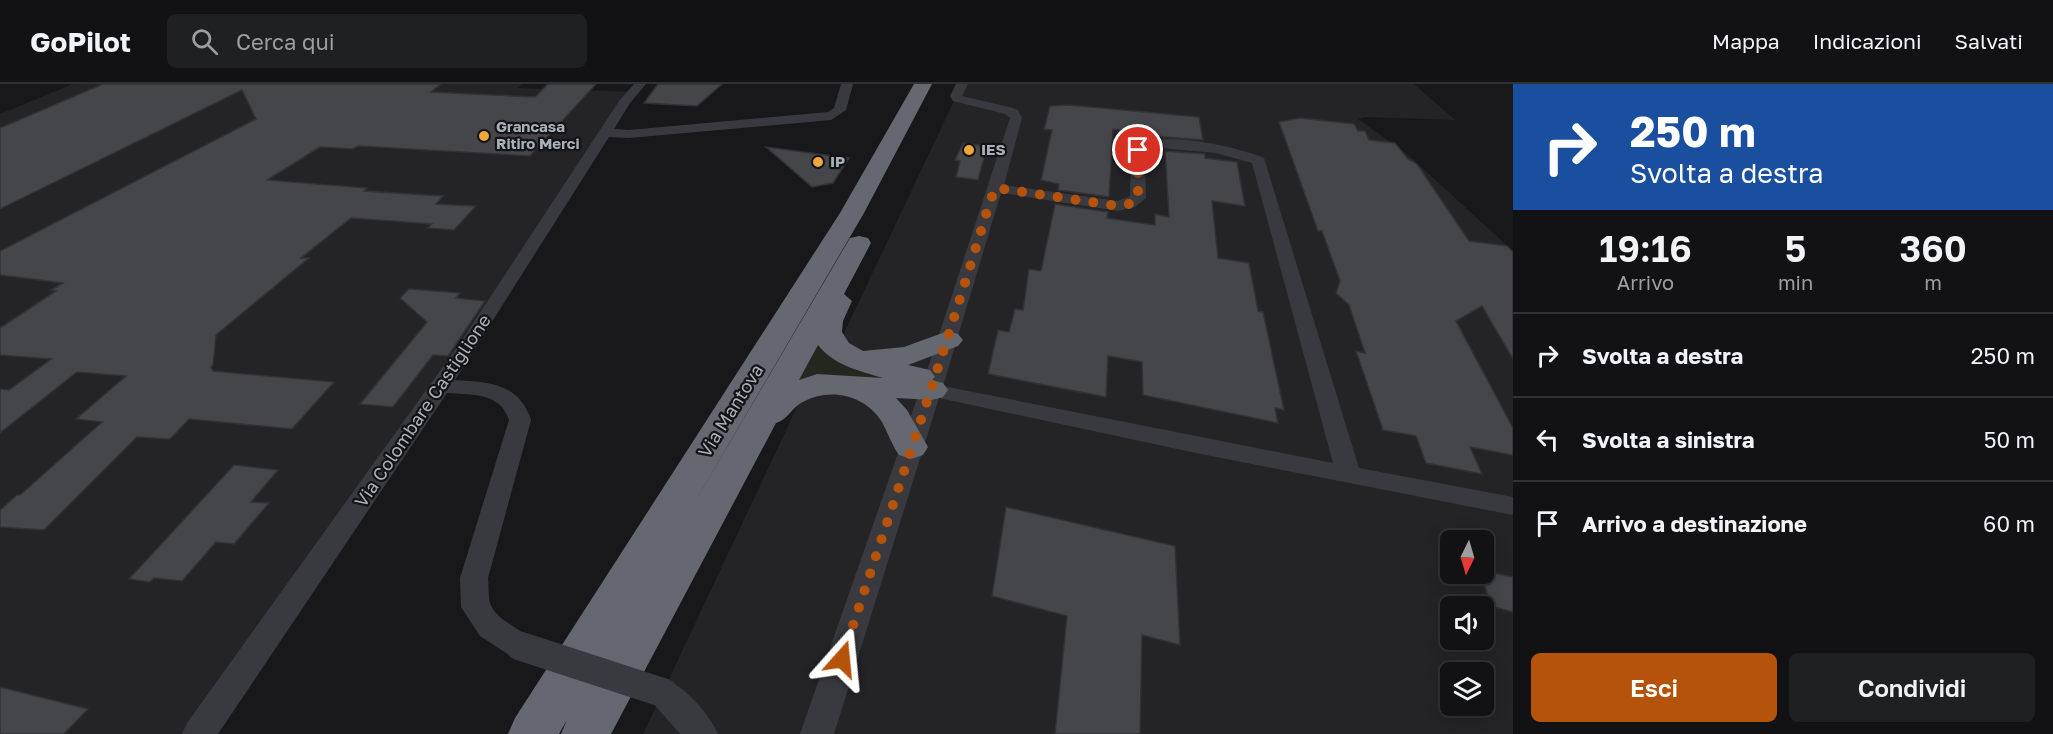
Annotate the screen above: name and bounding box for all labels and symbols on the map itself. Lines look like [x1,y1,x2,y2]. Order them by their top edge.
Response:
place label: Grancasa Ritiro Merci [496,117,580,152]
pin [1112,124,1163,175]
marker: Grancasa Ritiro Merci [477,129,491,143]
place label: IES [981,140,1006,158]
marker: IES [962,143,976,157]
place label: IP [830,152,845,170]
marker: IP [811,155,825,169]
street label: Via Colombare Castiglione [349,310,495,511]
street label: Via Mantova [693,360,767,461]
north arrow [1440,530,1494,584]
position arrow [810,627,874,691]

